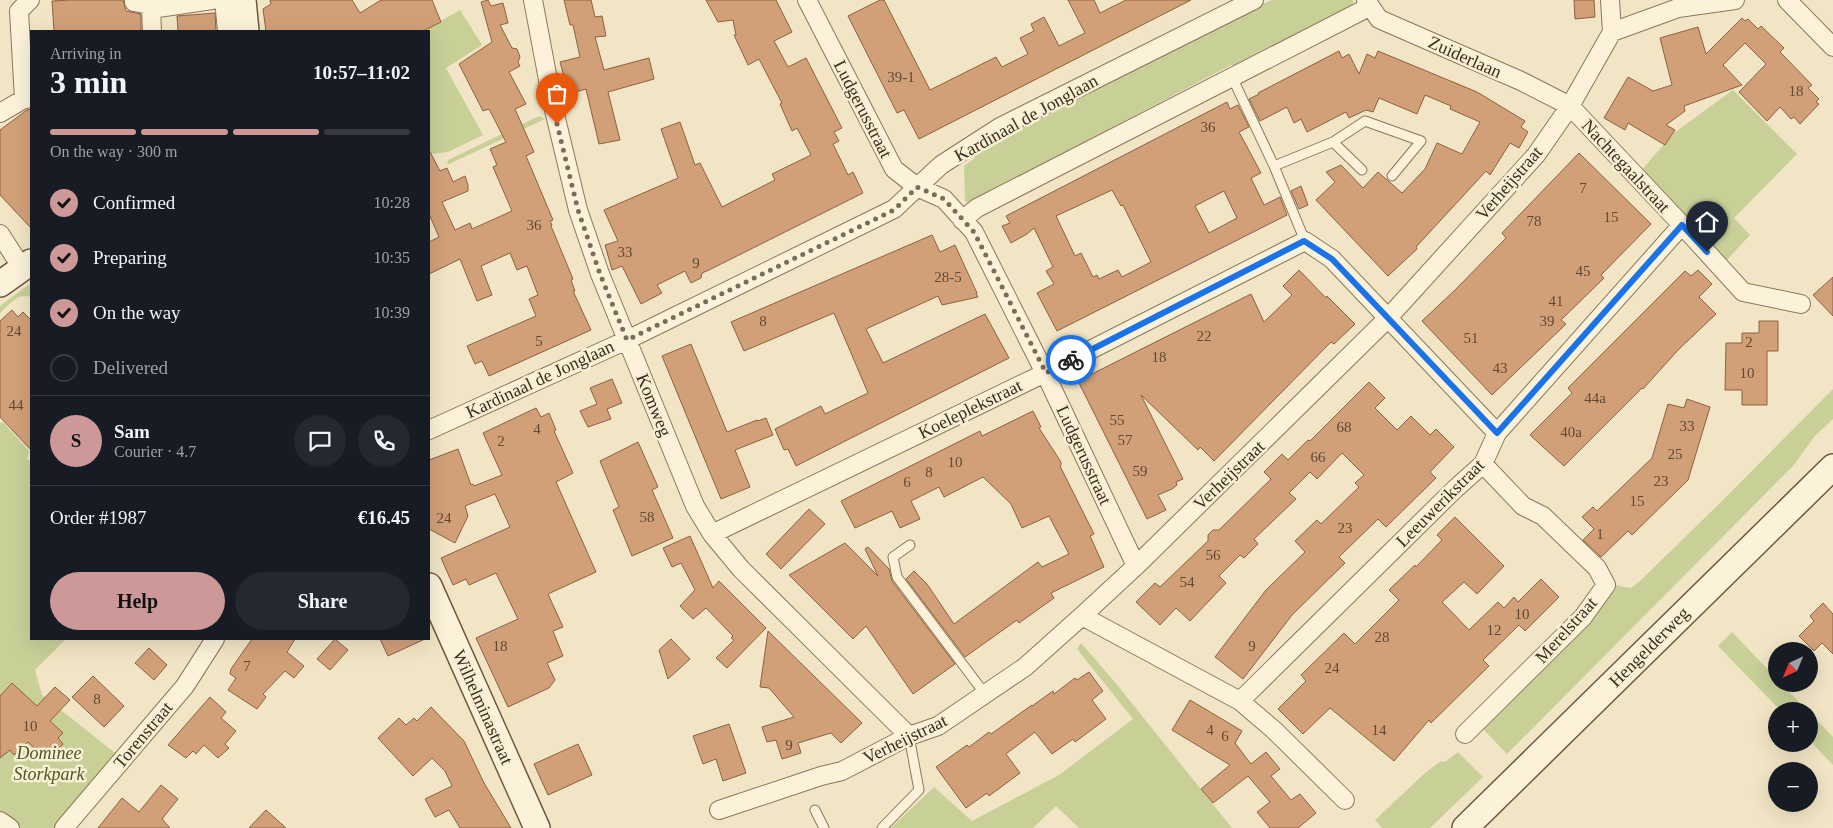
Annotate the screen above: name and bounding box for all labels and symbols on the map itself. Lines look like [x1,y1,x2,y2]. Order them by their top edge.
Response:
street label: Zuiderlaan [1425,32,1505,82]
street label: Ludgerusstraat [830,57,896,161]
house number: 39-1 [887,69,915,85]
street label: Kardinaal de Jonglaan [951,70,1101,166]
pin [536,73,578,124]
house number: 18 [1789,83,1804,99]
street label: Nachtegaalstraat [1578,115,1674,217]
house number: 36 [1201,119,1216,135]
street label: Verheijstraat [1472,142,1546,224]
house number: 7 [1579,180,1587,196]
pin [1686,201,1728,252]
house number: 15 [1604,209,1619,225]
house number: 78 [1527,213,1542,229]
house number: 36 [527,217,542,233]
house number: 33 [618,244,633,260]
house number: 9 [692,255,700,271]
house number: 45 [1576,263,1591,279]
house number: 28-5 [934,269,962,285]
house number: 41 [1549,293,1564,309]
house number: 8 [759,313,767,329]
house number: 39 [1540,313,1555,329]
house number: 24 [7,323,22,339]
house number: 22 [1197,328,1212,344]
house number: 51 [1464,330,1479,346]
house number: 5 [535,333,543,349]
house number: 2 [1745,334,1753,350]
courier [1046,335,1096,385]
street label: Kardinaal de Jonglaan [463,336,617,422]
house number: 18 [1152,349,1167,365]
house number: 43 [1493,360,1508,376]
house number: 10 [1740,365,1755,381]
street label: Komweg [632,371,676,439]
street label: Koeleplekstraat [915,375,1025,443]
house number: 44a [1584,390,1606,406]
house number: 44 [9,397,24,413]
street label: Ludgerusstraat [1052,402,1116,508]
house number: 55 [1110,412,1125,428]
house number: 33 [1680,418,1695,434]
house number: 68 [1337,419,1352,435]
house number: 4 [533,421,541,437]
house number: 40a [1560,424,1582,440]
house number: 57 [1118,432,1133,448]
house number: 2 [497,433,505,449]
street label: Verheijstraat [1189,436,1269,514]
house number: 25 [1668,446,1683,462]
house number: 66 [1311,449,1326,465]
house number: 10 [948,454,963,470]
street label: Leeuwerikstraat [1392,455,1488,551]
house number: 59 [1133,463,1148,479]
house number: 8 [925,464,933,480]
house number: 23 [1654,473,1669,489]
house number: 6 [903,474,911,490]
house number: 15 [1630,493,1645,509]
house number: 58 [640,509,655,525]
house number: 24 [437,510,452,526]
house number: 23 [1338,520,1353,536]
house number: 1 [1596,526,1604,542]
house number: 56 [1206,547,1221,563]
house number: 54 [1180,574,1195,590]
street label: Merelstraat [1531,593,1601,667]
street label: Hengelderweg [1605,603,1693,691]
house number: 10 [1515,606,1530,622]
house number: 12 [1487,622,1502,638]
house number: 28 [1375,629,1390,645]
house number: 18 [493,638,508,654]
house number: 9 [1248,638,1256,654]
north arrow [1768,642,1818,692]
street label: Wilhelminastraat [449,647,517,767]
house number: 7 [243,658,251,674]
house number: 24 [1325,660,1340,676]
house number: 8 [93,691,101,707]
street label: Torenstraat [109,698,177,772]
street label: Verheijstraat [860,710,950,768]
house number: 10 [23,718,38,734]
house number: 4 [1206,722,1214,738]
house number: 14 [1372,722,1387,738]
house number: 6 [1221,728,1229,744]
house number: 9 [785,737,793,753]
park label: Dominee Storkpark [14,743,86,784]

